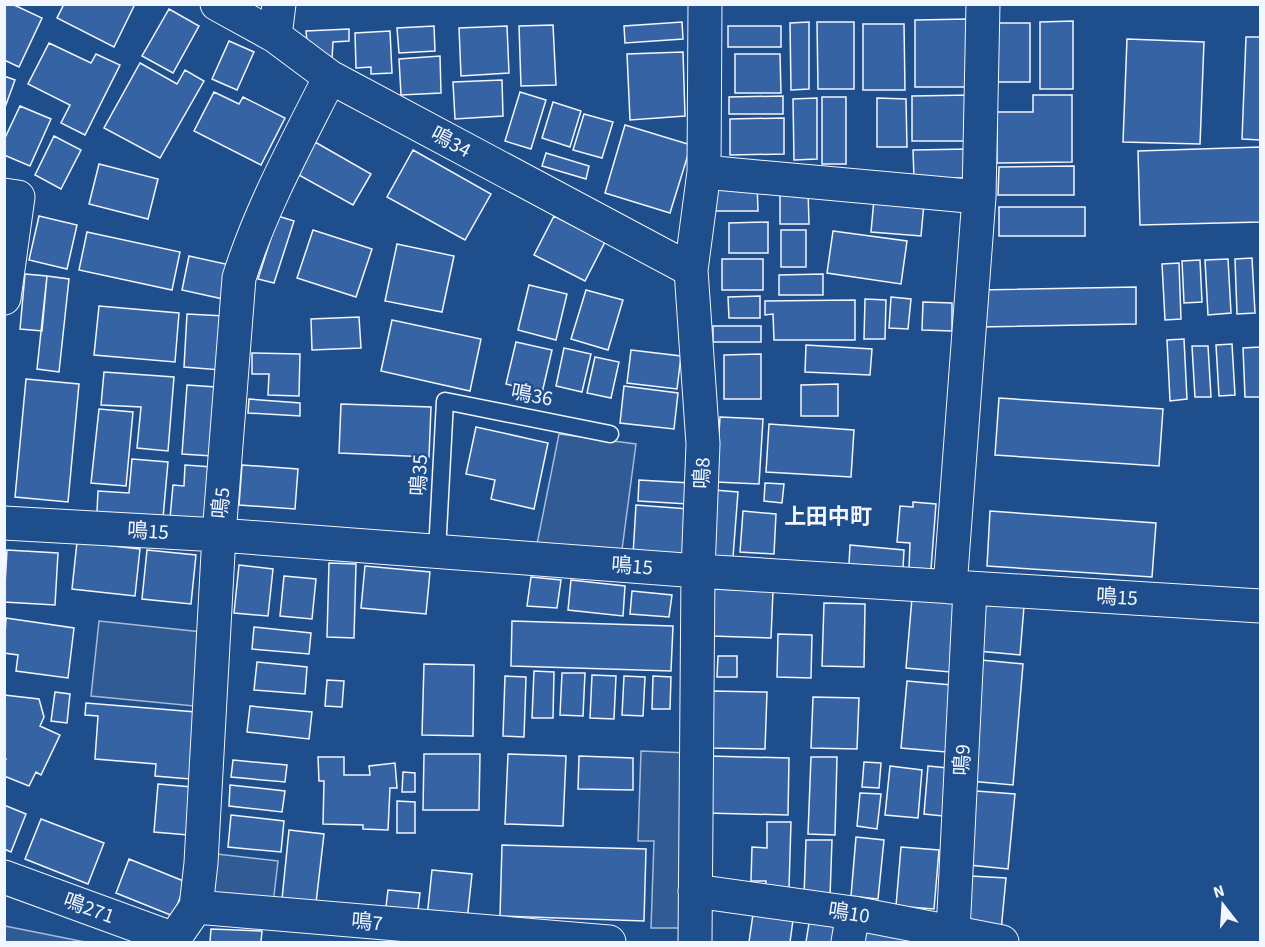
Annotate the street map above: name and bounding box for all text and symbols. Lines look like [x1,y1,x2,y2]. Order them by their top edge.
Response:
street label: 鳴34 [425,119,477,165]
street label: 鳴36 [509,376,555,414]
street label: 鳴35 [403,453,435,497]
street label: 鳴8 [686,457,718,489]
street label: 鳴5 [205,486,237,520]
district label: 上田中町 [784,501,872,533]
street label: 鳴15 [126,515,170,547]
street label: 鳴15 [610,550,654,582]
street label: 鳴15 [1095,581,1139,613]
street label: 鳴9 [946,744,978,776]
north arrow [1193,875,1253,935]
text: N [1211,880,1227,904]
street label: 鳴271 [59,885,119,931]
street label: 鳴10 [826,895,872,931]
street label: 鳴7 [350,906,384,938]

